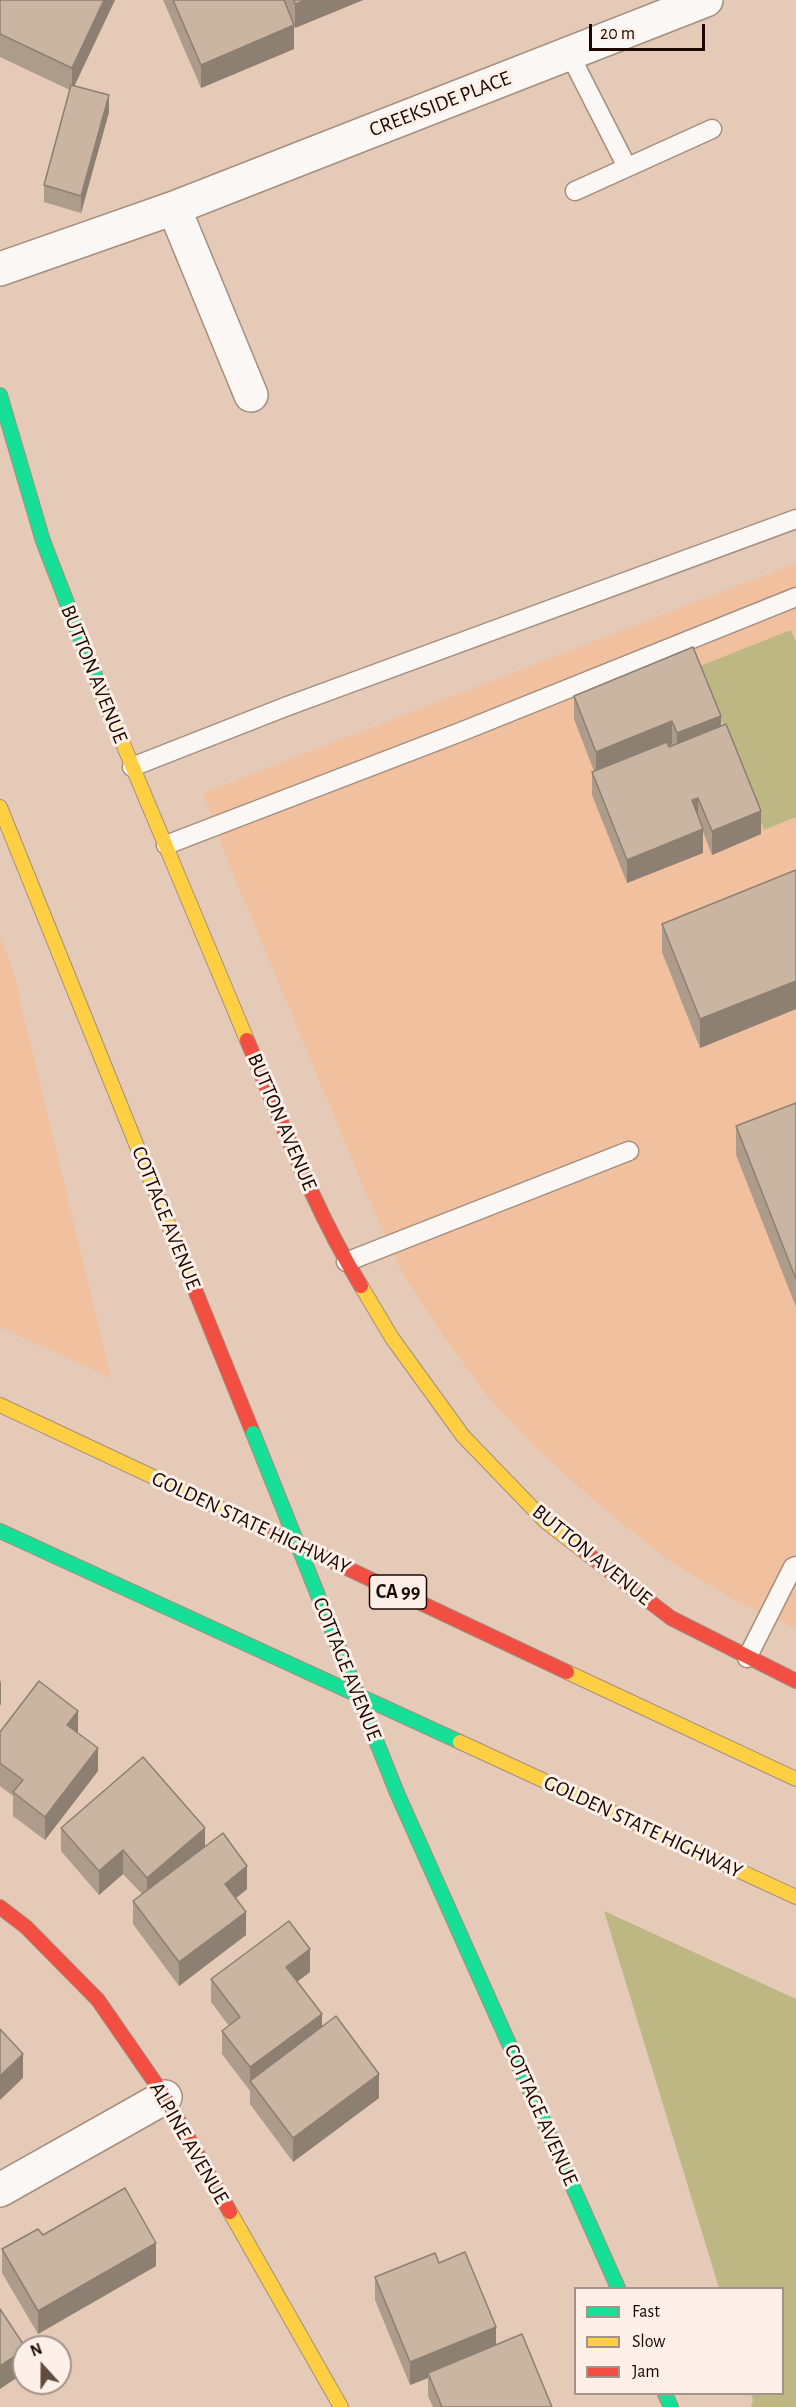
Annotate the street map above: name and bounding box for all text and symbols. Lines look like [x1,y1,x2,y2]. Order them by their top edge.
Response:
scale bar [592,12,708,50]
text: 20 m [600,25,635,43]
street label: CREEKSIDE PLACE [366,65,514,143]
street label: BUTTON AVENUE [55,601,133,747]
street label: BUTTON AVENUE [242,1050,322,1194]
street label: COTTAGE AVENUE [126,1143,206,1293]
street label: GOLDEN STATE HIGHWAY [148,1466,354,1580]
street label: BUTTON AVENUE [527,1499,657,1611]
road number: CA 99 [370,1575,426,1609]
street label: COTTAGE AVENUE [307,1594,387,1744]
street label: GOLDEN STATE HIGHWAY [540,1770,746,1884]
street label: COTTAGE AVENUE [499,2040,583,2190]
street label: ALPINE AVENUE [144,2078,234,2208]
legend [574,2287,784,2395]
text: Fast [632,2303,660,2321]
text: Slow [632,2333,665,2351]
north arrow [12,2335,72,2395]
text: N [28,2341,44,2360]
text: Jam [632,2363,660,2381]

